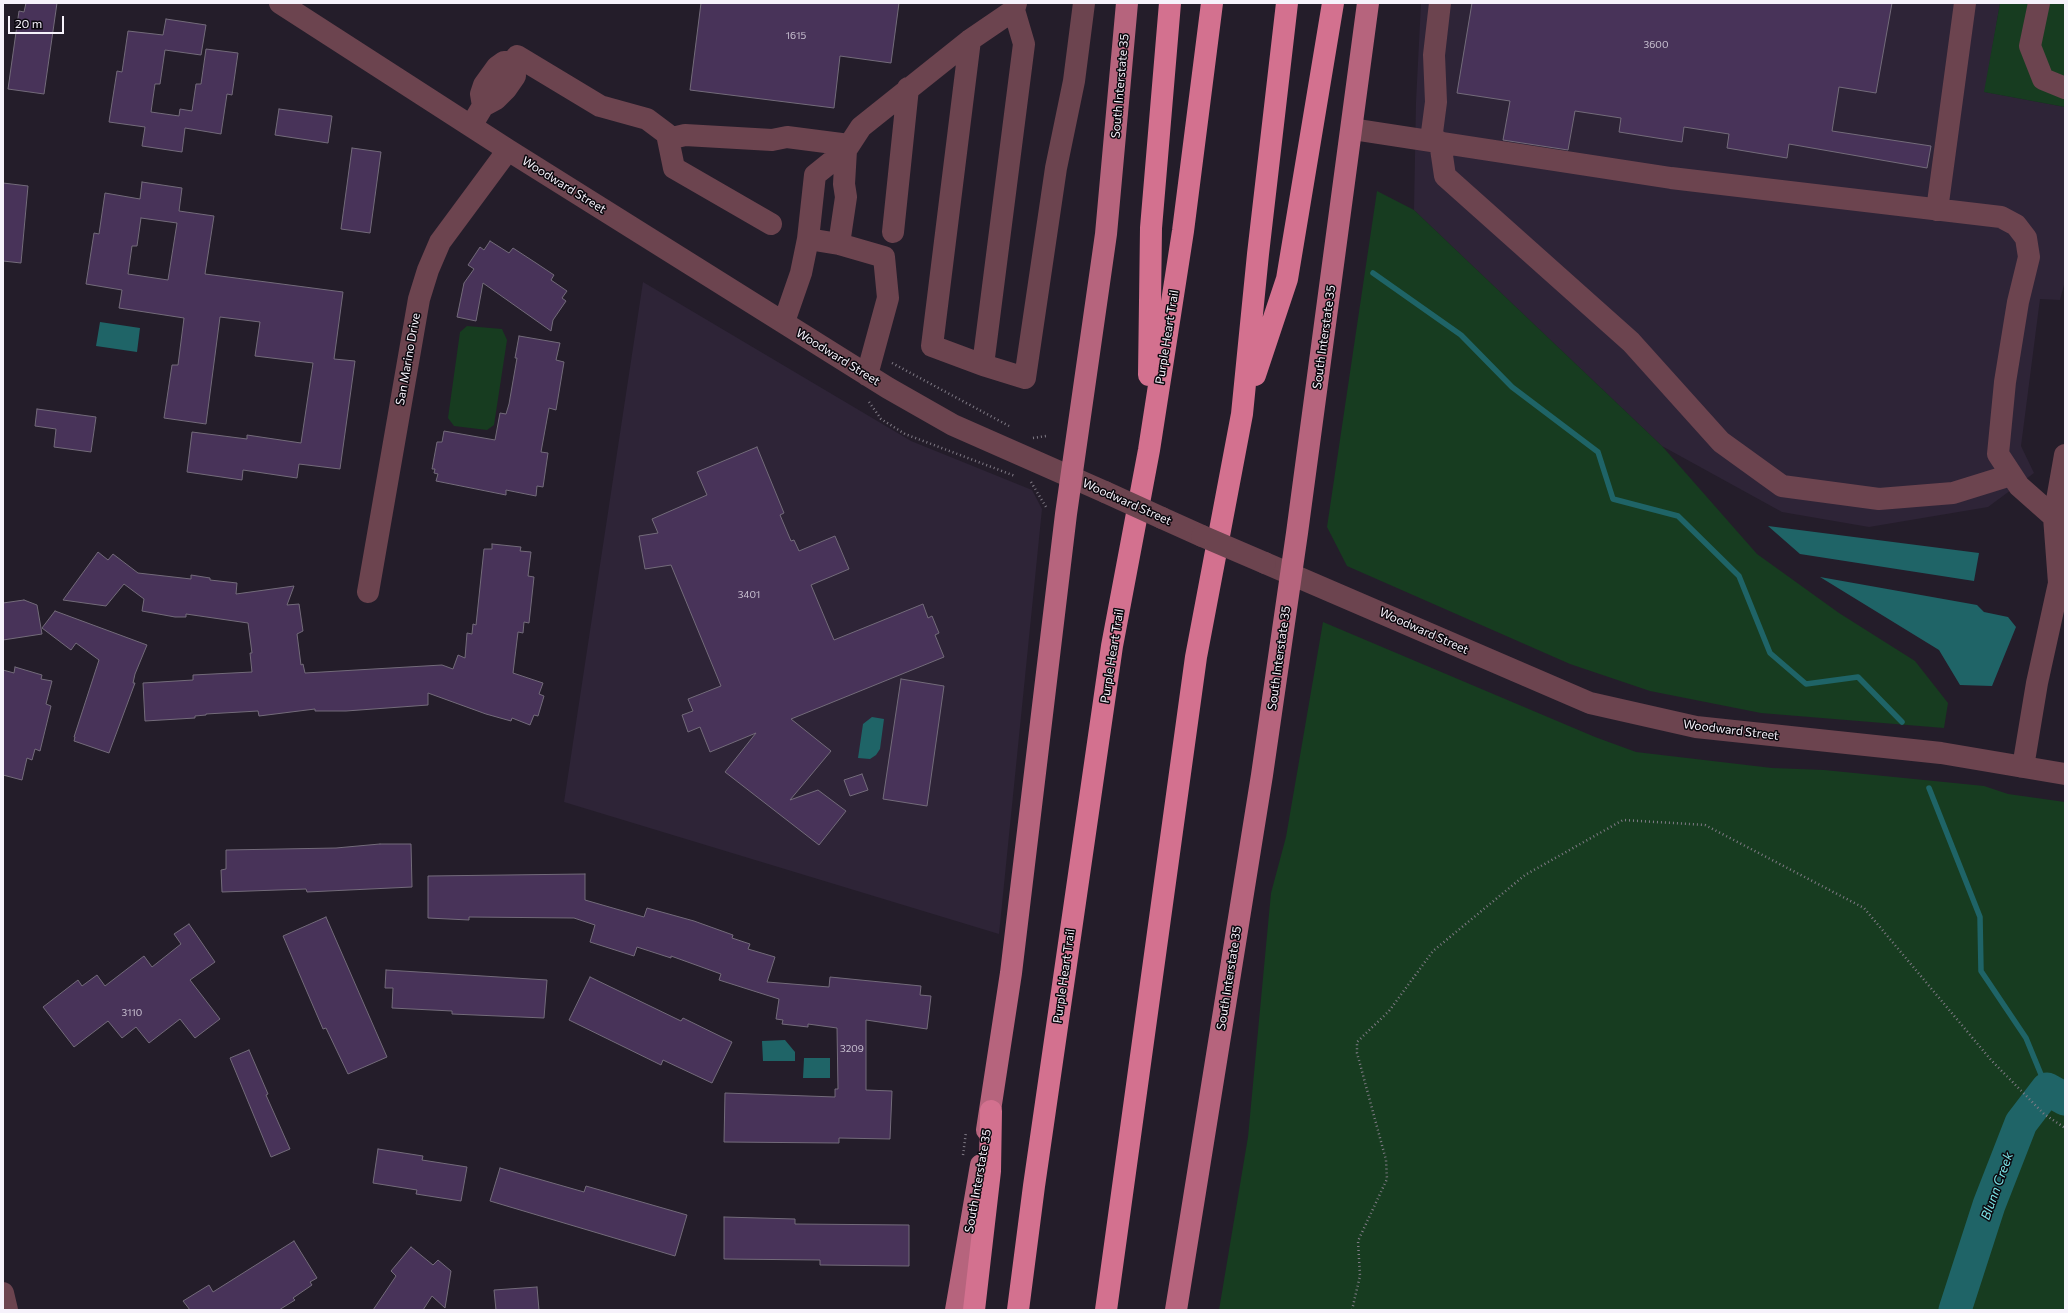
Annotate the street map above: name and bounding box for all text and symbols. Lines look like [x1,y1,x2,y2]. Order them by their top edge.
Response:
scale bar [10,8,66,34]
text: 20 m [15,16,42,30]
house number: 1615 [786,30,806,42]
street label: South Interstate 35 [1108,33,1132,139]
house number: 3600 [1644,39,1668,51]
street label: Woodward Street [519,153,609,217]
street label: South Interstate 35 [1310,284,1338,390]
street label: Purple Heart Trail [1152,289,1182,385]
street label: San Marino Drive [393,312,423,406]
street label: Woodward Street [793,325,883,389]
street label: Woodward Street [1080,476,1174,528]
house number: 3401 [738,589,760,601]
street label: South Interstate 35 [1265,605,1293,711]
street label: Woodward Street [1377,605,1471,657]
street label: Purple Heart Trail [1097,608,1127,704]
street label: Woodward Street [1682,717,1780,743]
street label: South Interstate 35 [1214,925,1244,1031]
street label: Purple Heart Trail [1050,928,1078,1024]
house number: 3110 [122,1007,142,1019]
house number: 3209 [840,1043,864,1055]
street label: South Interstate 35 [962,1128,994,1234]
water label: Blunn Creek [1978,1150,2016,1222]

